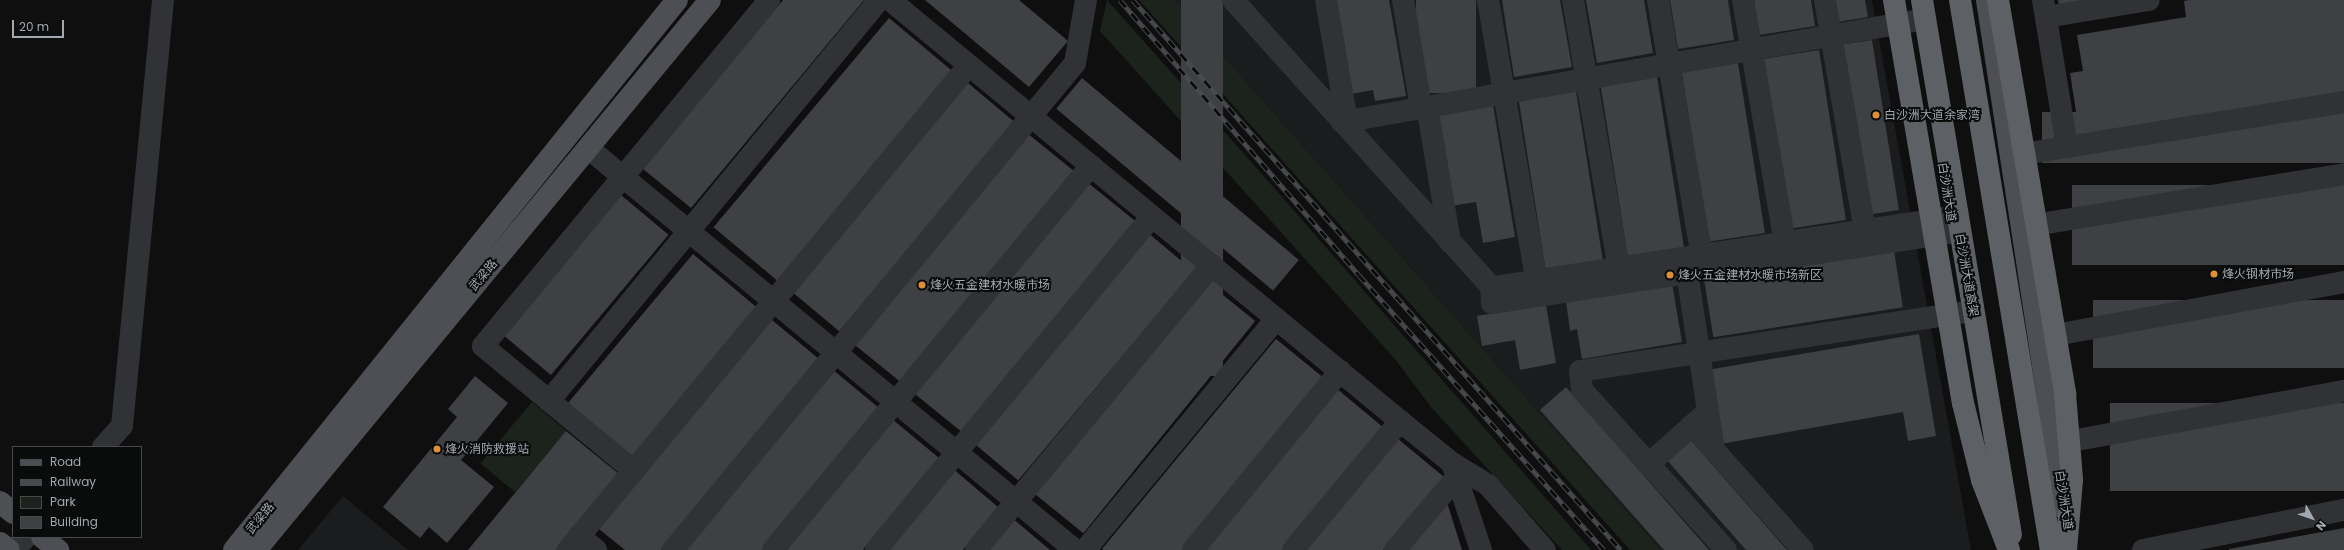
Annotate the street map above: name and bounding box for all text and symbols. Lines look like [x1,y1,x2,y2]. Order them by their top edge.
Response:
scale bar [14,12,66,38]
text: 20 m [19,18,49,35]
place label: 白沙洲大道余家湾 [1884,108,1980,122]
marker: 白沙洲大道余家湾 [1871,110,1881,120]
street label: 白沙洲大道 [1935,161,1959,223]
street label: 白沙洲大道高架 [1953,232,1981,318]
street label: 武梁路 [466,257,500,293]
place label: 烽火钢材市场 [2222,267,2294,281]
place label: 烽火五金建材水暖市场新区 [1678,268,1822,282]
marker: 烽火钢材市场 [2209,269,2219,279]
marker: 烽火五金建材水暖市场新区 [1665,270,1675,280]
place label: 烽火五金建材水暖市场 [930,278,1050,292]
marker: 烽火五金建材水暖市场 [917,280,927,290]
place label: 烽火消防救援站 [445,442,529,456]
marker: 烽火消防救援站 [432,444,442,454]
legend [12,446,142,538]
text: Road [50,453,81,470]
street label: 白沙洲大道 [2052,469,2076,531]
text: Railway [50,473,96,490]
text: Park [50,493,76,510]
north arrow [2292,498,2332,538]
street label: 武梁路 [243,499,277,537]
text: Building [50,513,98,530]
text: N [2312,517,2330,534]

